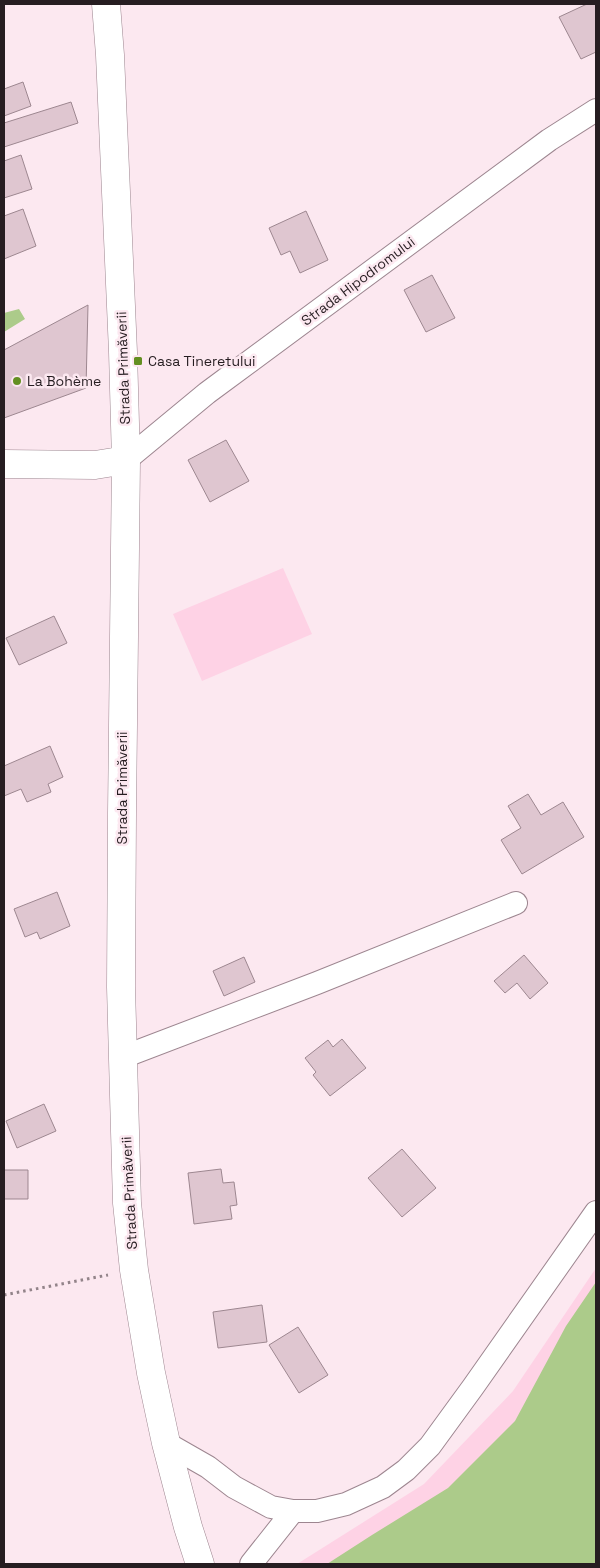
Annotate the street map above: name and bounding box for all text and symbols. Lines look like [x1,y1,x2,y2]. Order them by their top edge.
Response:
street label: Strada Hipodromului [298,232,418,330]
street label: Strada Primăverii [112,311,134,425]
place label: Casa Tineretului [148,352,255,370]
marker: Casa Tineretului [132,355,144,367]
place label: La Bohème [27,372,101,390]
marker: La Bohème [11,375,23,387]
street label: Strada Primăverii [113,731,131,845]
street label: Strada Primăverii [117,1136,141,1250]

